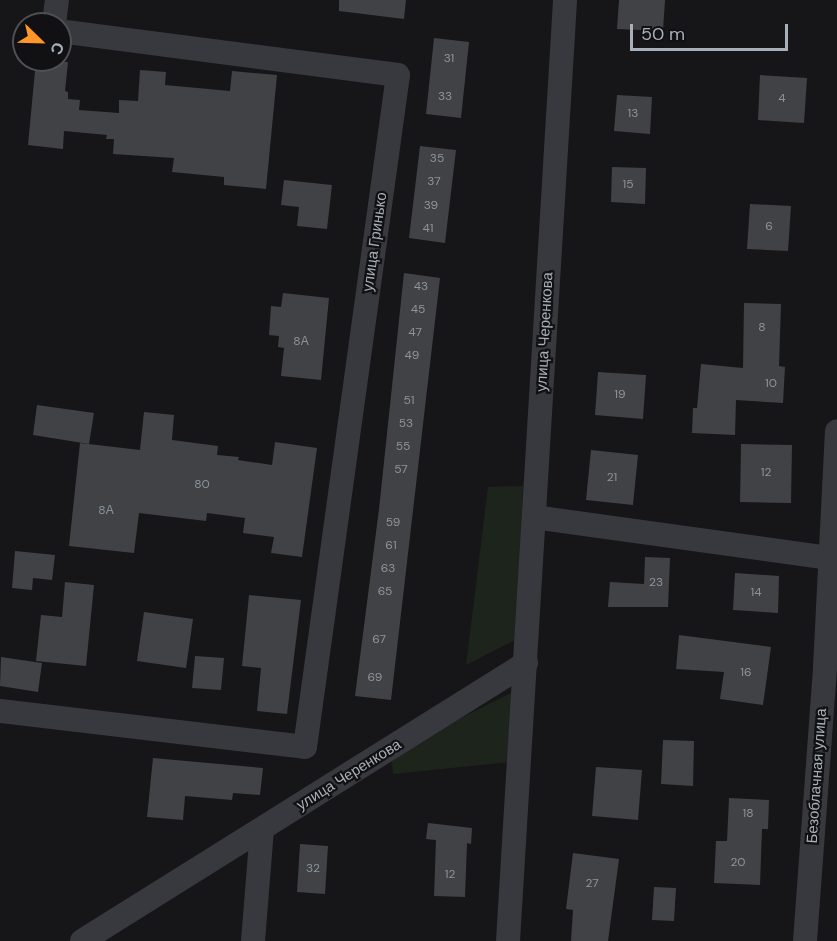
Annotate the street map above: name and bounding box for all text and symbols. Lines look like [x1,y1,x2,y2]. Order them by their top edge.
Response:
north arrow [12,12,72,72]
scale bar [633,12,790,50]
text: 50 m [641,22,685,46]
text: С [45,39,69,58]
house number: 31 [444,52,454,66]
house number: 33 [438,90,452,104]
house number: 4 [778,92,786,106]
house number: 13 [628,107,638,121]
house number: 35 [430,152,444,166]
house number: 37 [427,175,441,189]
house number: 15 [622,178,634,192]
street label: улица Гринько [359,191,391,293]
house number: 39 [424,199,438,213]
house number: 6 [765,220,773,234]
house number: 41 [422,222,434,236]
street label: улица Черенкова [533,272,557,392]
house number: 43 [414,280,428,294]
house number: 45 [411,303,425,317]
house number: 8 [758,321,766,335]
house number: 47 [408,326,422,340]
house number: 8А [293,335,309,349]
house number: 49 [405,349,419,363]
house number: 10 [765,377,777,391]
house number: 19 [614,388,626,402]
house number: 51 [403,394,415,408]
house number: 53 [399,417,413,431]
house number: 55 [396,440,410,454]
house number: 57 [394,463,408,477]
house number: 12 [761,466,771,480]
house number: 21 [607,471,617,485]
house number: 80 [194,478,210,492]
house number: 8А [98,504,114,518]
house number: 59 [386,516,400,530]
house number: 61 [385,539,397,553]
house number: 63 [381,562,395,576]
house number: 23 [649,576,663,590]
house number: 65 [378,585,392,599]
house number: 14 [750,586,762,600]
house number: 67 [372,633,386,647]
house number: 16 [740,666,752,680]
house number: 69 [368,671,382,685]
street label: Безоблачная улица [803,708,831,844]
street label: улица Черенкова [293,736,405,814]
house number: 18 [742,807,754,821]
house number: 20 [731,856,745,870]
house number: 32 [306,862,320,876]
house number: 12 [445,868,455,882]
house number: 27 [585,877,599,891]

